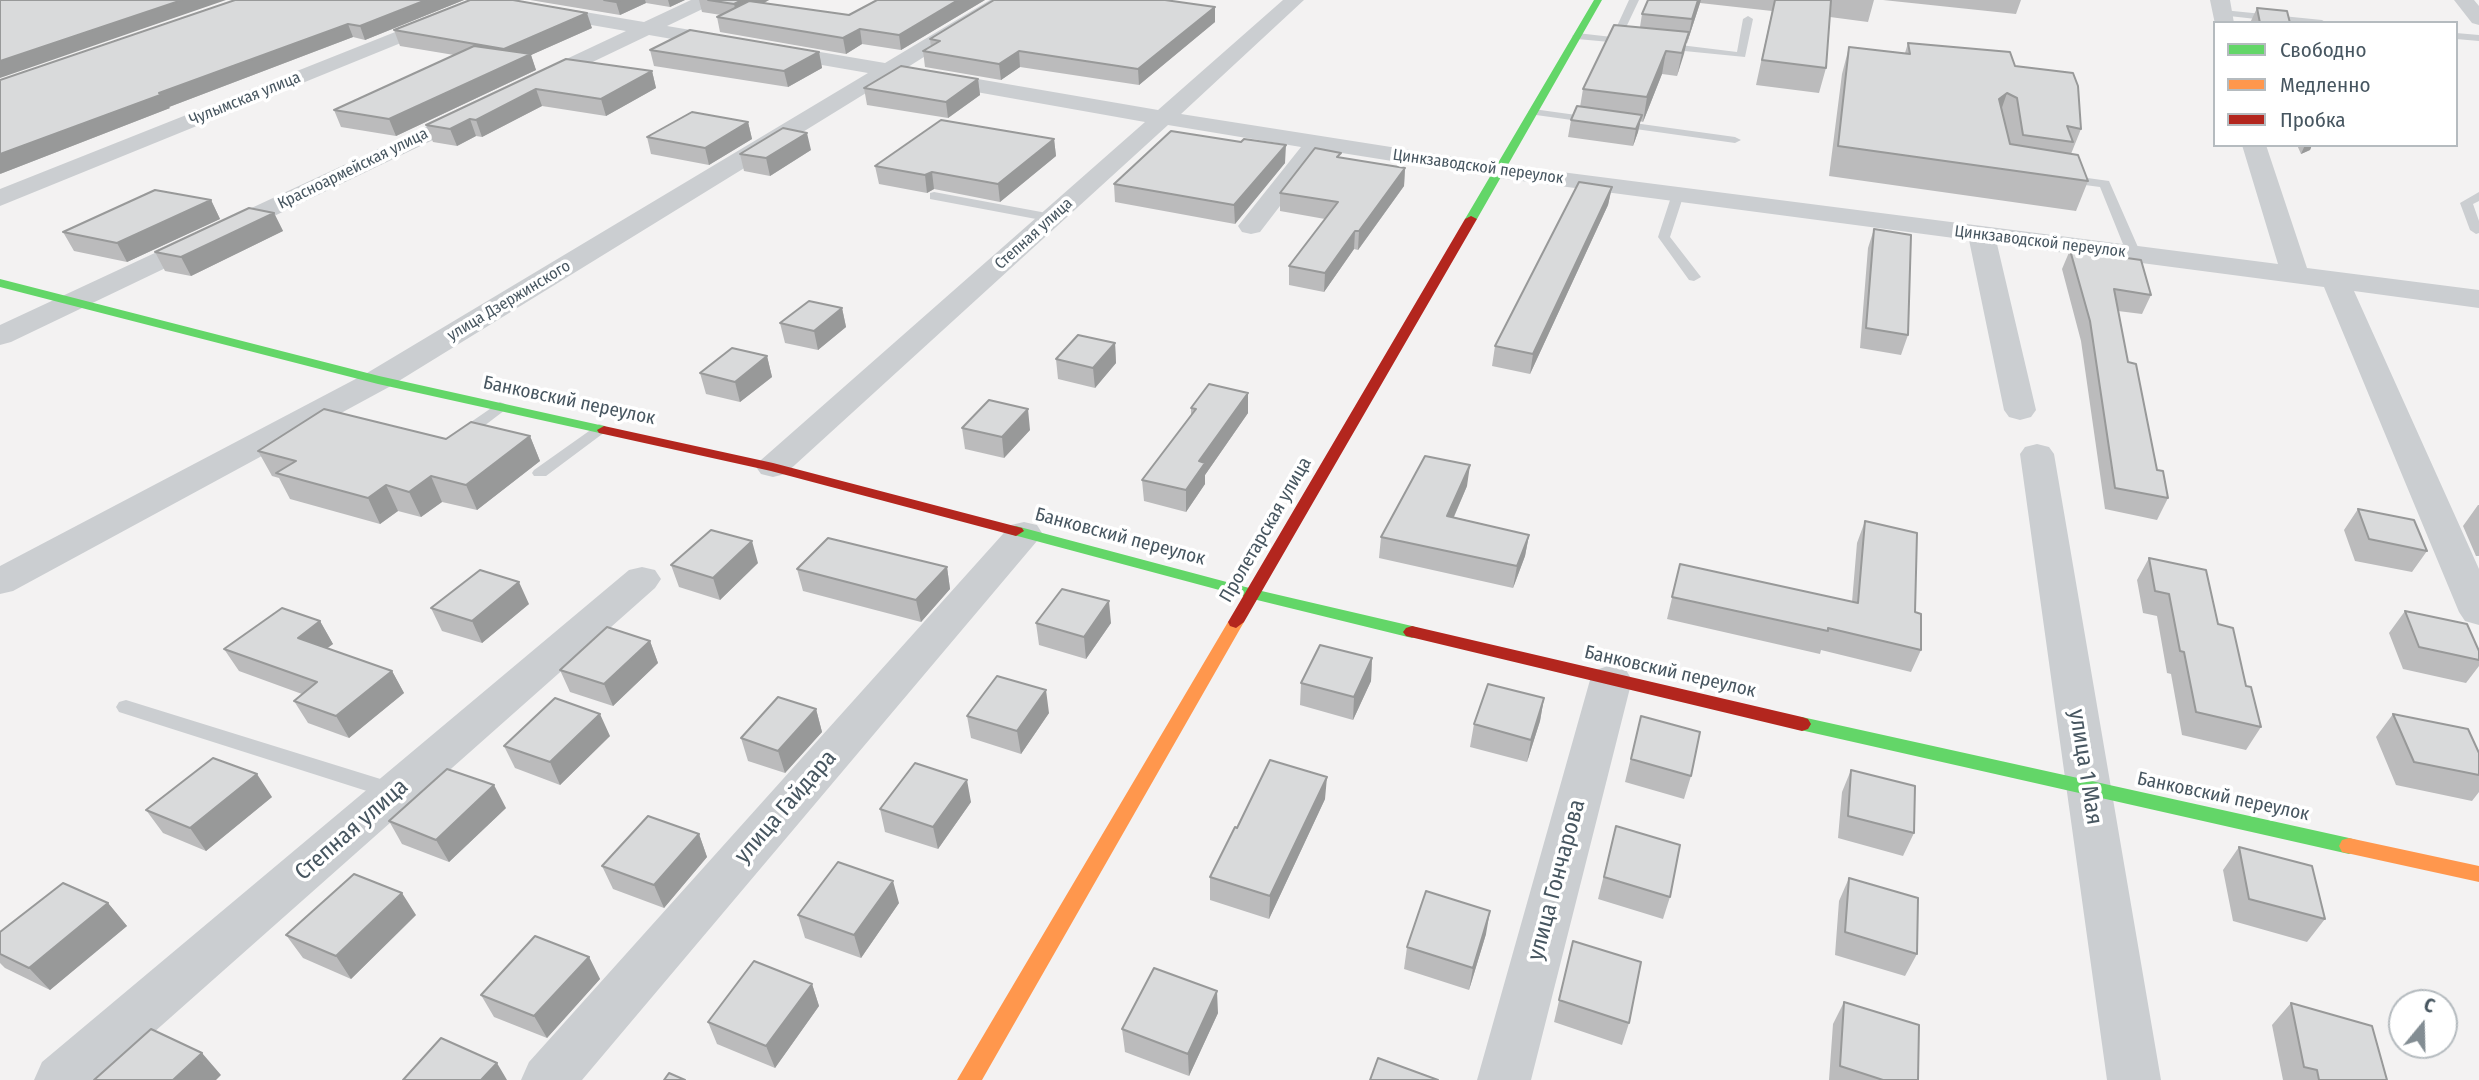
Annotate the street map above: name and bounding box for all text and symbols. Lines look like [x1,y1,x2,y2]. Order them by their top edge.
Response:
legend [2213,21,2458,147]
text: Свободно [2280,37,2366,63]
street label: Чулымская улица [187,68,303,130]
text: Медленно [2280,72,2370,98]
text: Пробка [2280,107,2346,133]
street label: Красноармейская улица [275,124,431,214]
street label: Цинкзаводской переулок [1391,146,1565,188]
street label: Степная улица [991,194,1077,274]
street label: Цинкзаводской переулок [1953,222,2127,262]
street label: улица Дзержинского [444,257,574,345]
street label: Банковский переулок [481,372,657,430]
street label: Пролетарская улица [1215,453,1317,607]
street label: Банковский переулок [1032,503,1208,571]
street label: Банковский переулок [1582,641,1758,703]
street label: улица 1 Мая [2062,707,2108,827]
street label: улица Гайдара [729,745,843,869]
street label: Банковский переулок [2135,768,2311,826]
street label: Степная улица [290,773,414,887]
street label: улица Гончарова [1522,797,1592,963]
north arrow [2388,989,2458,1059]
text: С [2421,993,2438,1018]

